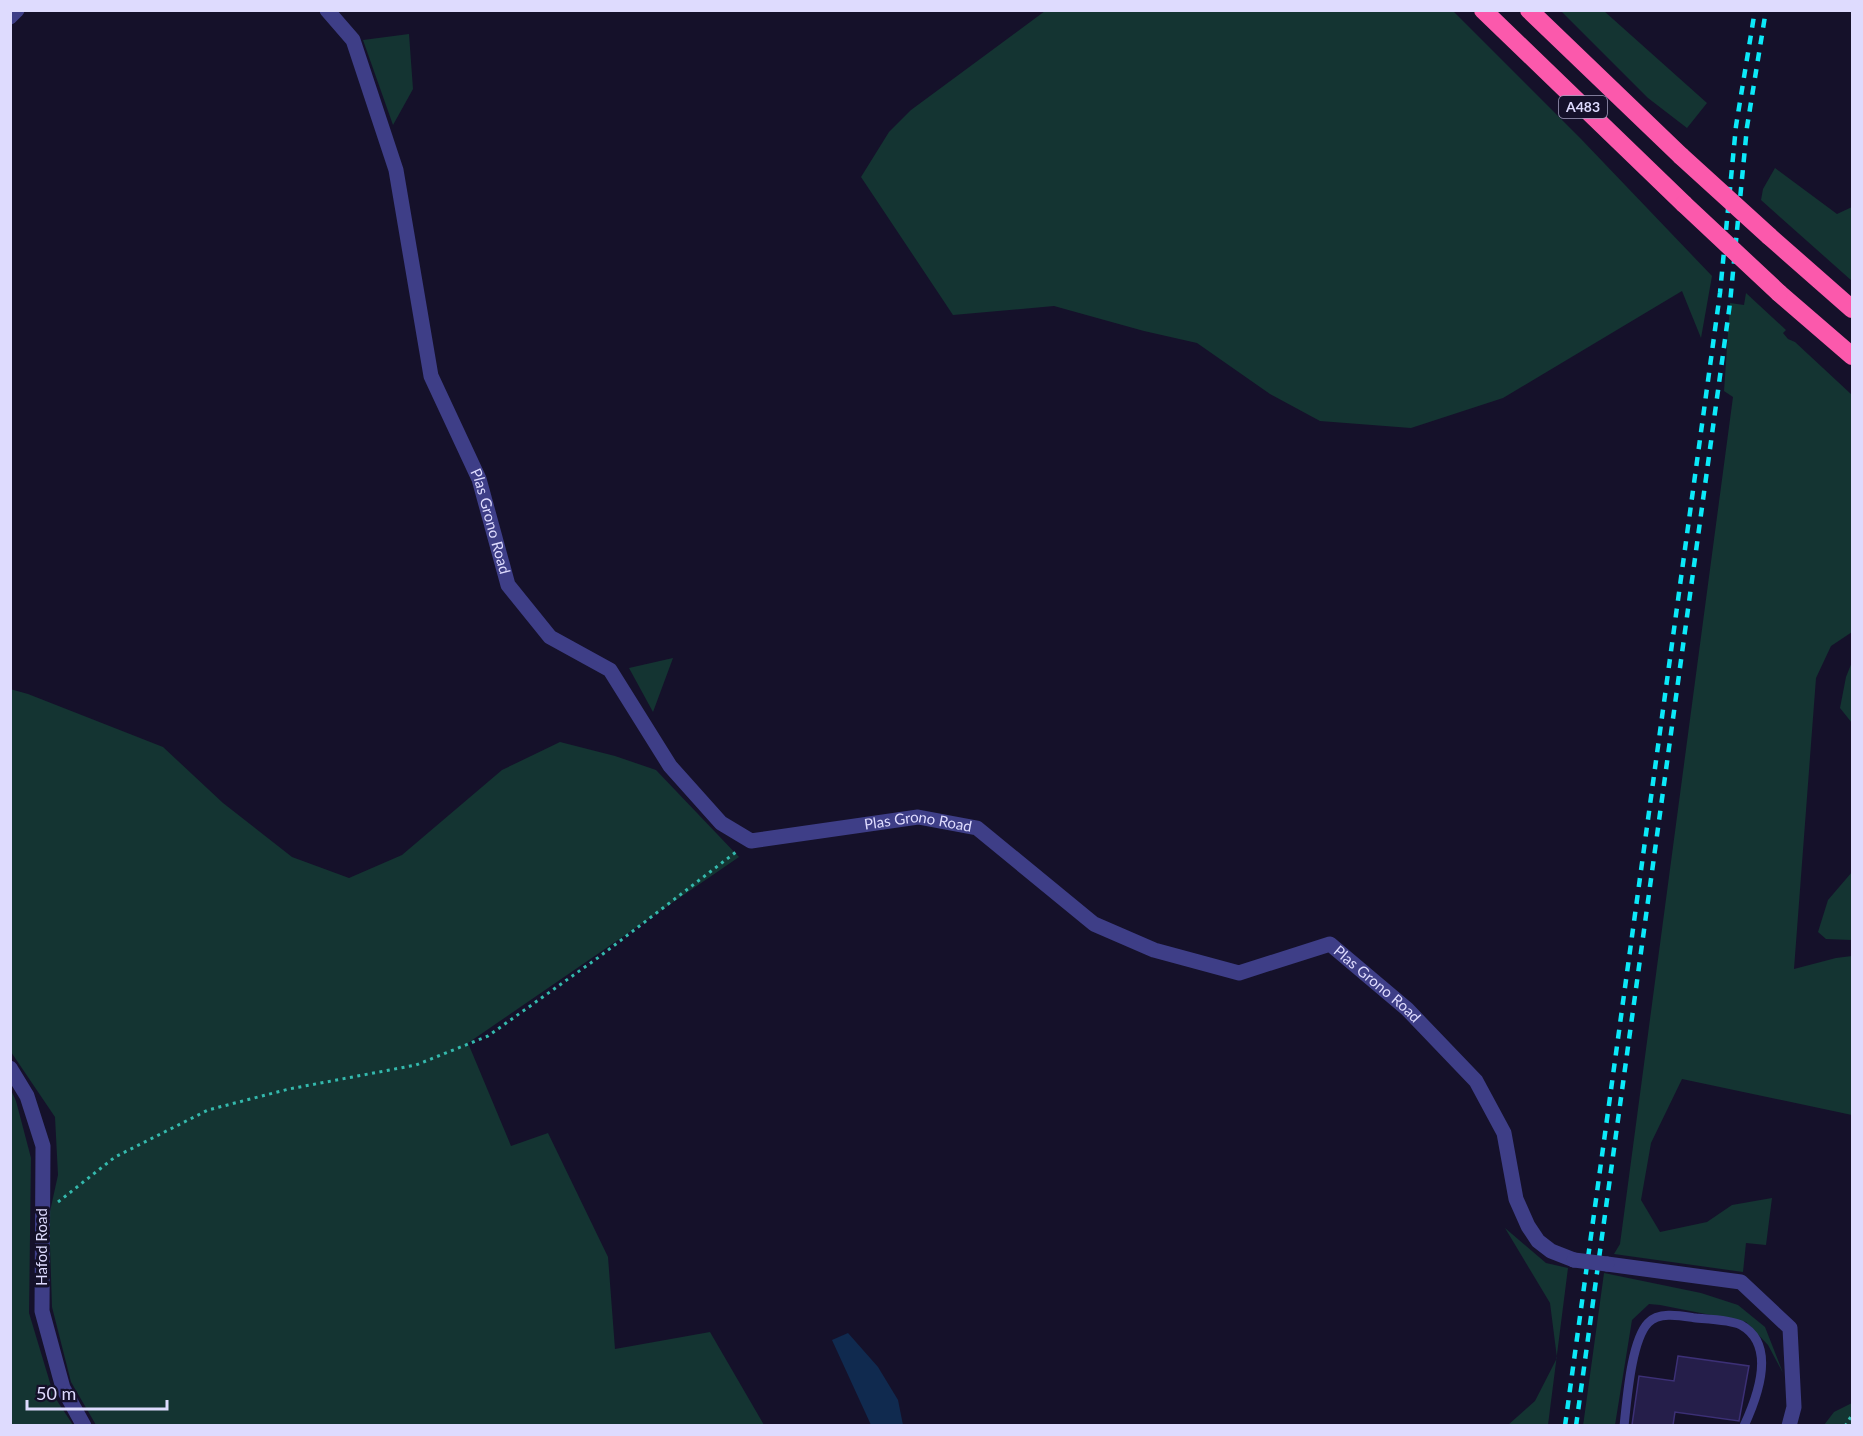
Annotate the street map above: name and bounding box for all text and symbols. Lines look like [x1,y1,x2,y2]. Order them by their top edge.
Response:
road number: A483 [1559,96,1607,118]
street label: Plas Grono Road [467,465,515,576]
street label: Plas Grono Road [863,807,974,835]
street label: Plas Grono Road [1331,941,1425,1026]
street label: Hafod Road [32,1208,50,1286]
scale bar [27,1373,166,1411]
text: 50 m [36,1382,76,1404]

